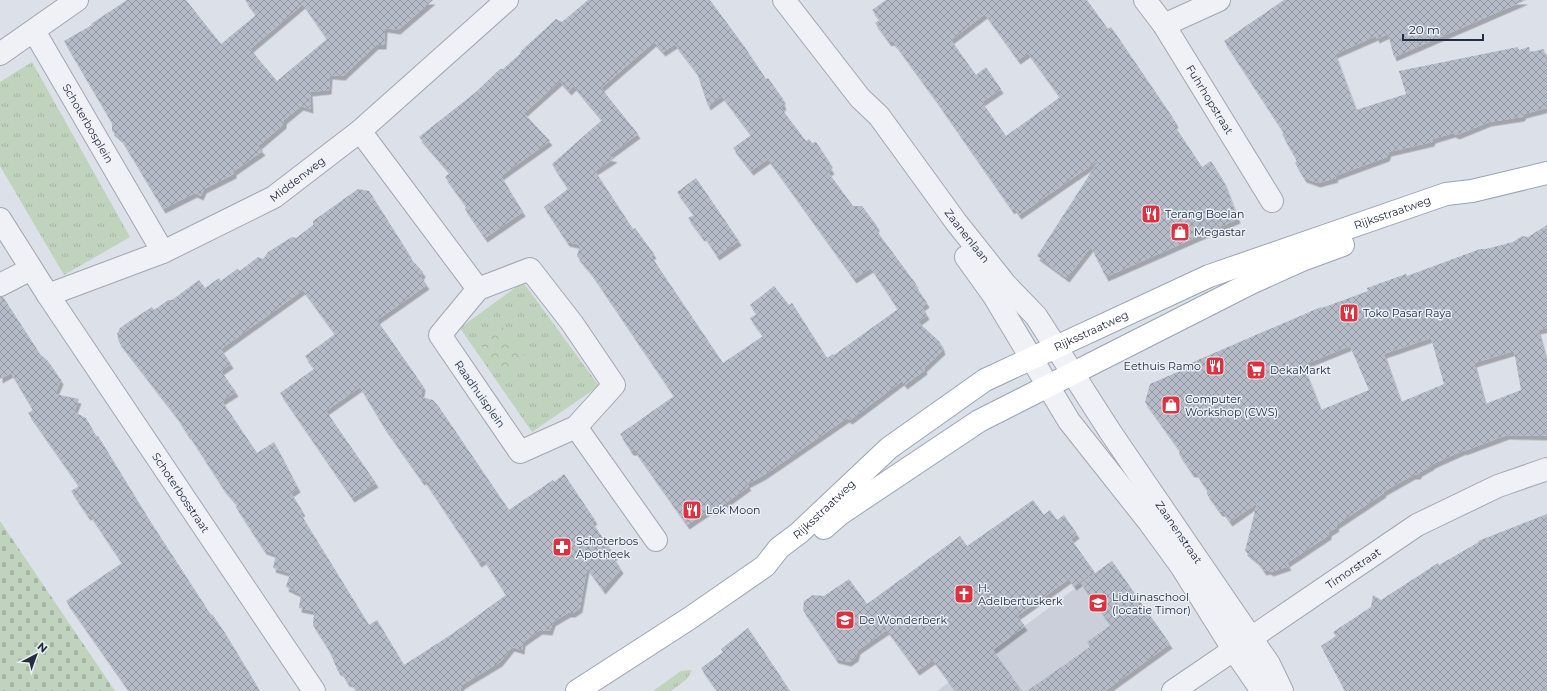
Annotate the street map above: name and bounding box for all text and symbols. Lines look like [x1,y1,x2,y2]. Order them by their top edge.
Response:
scale bar [1403,16,1483,42]
text: 20 m [1409,22,1440,37]
street label: Fuhrhopstraat [1183,62,1237,137]
street label: Schoterbosplein [59,81,117,166]
street label: Middenweg [267,153,328,205]
street label: Rijksstraatweg [1352,193,1433,232]
restaurant icon: Terang Boelan [1140,203,1162,225]
street label: Zaanenlaan [942,206,993,266]
place label: Terang Boelan [1165,207,1244,221]
shop icon: Megastar [1169,221,1191,243]
place label: Megastar [1194,225,1246,239]
restaurant icon: Toko Pasar Raya [1338,302,1360,324]
place label: Toko Pasar Raya [1363,306,1452,320]
street label: Rijksstraatweg [1052,307,1131,354]
restaurant icon: Eethuis Ramo [1204,355,1226,377]
street label: Raadhuisplein [452,358,508,430]
place label: Eethuis Ramo [1124,359,1201,373]
supermarket icon: DekaMarkt [1245,359,1267,381]
place label: DekaMarkt [1270,363,1332,377]
place label: Computer Workshop (CWS) [1185,392,1278,419]
shop icon: Computer Workshop (CWS) [1160,394,1182,416]
street label: Schoterbosstraat [149,450,213,536]
street label: Rijksstraatweg [790,477,858,542]
street label: Zaanenstraat [1153,498,1206,567]
restaurant icon: Lok Moon [681,499,703,521]
place label: Lok Moon [706,503,761,517]
place label: Schoterbos Apotheek [576,534,639,561]
pharmacy icon: Schoterbos Apotheek [551,536,573,558]
street label: Timorstraat [1323,544,1384,592]
place label: H. Adelbertuskerk [978,581,1063,608]
church icon: H. Adelbertuskerk [953,583,975,605]
place label: Liduinaschool (locatie Timor) [1112,590,1191,617]
school or university icon: Liduinaschool (locatie Timor) [1087,592,1109,614]
school or university icon: De Wonderberk [834,609,856,631]
place label: De Wonderberk [859,613,947,627]
north arrow [16,635,56,675]
text: N [35,639,51,656]

